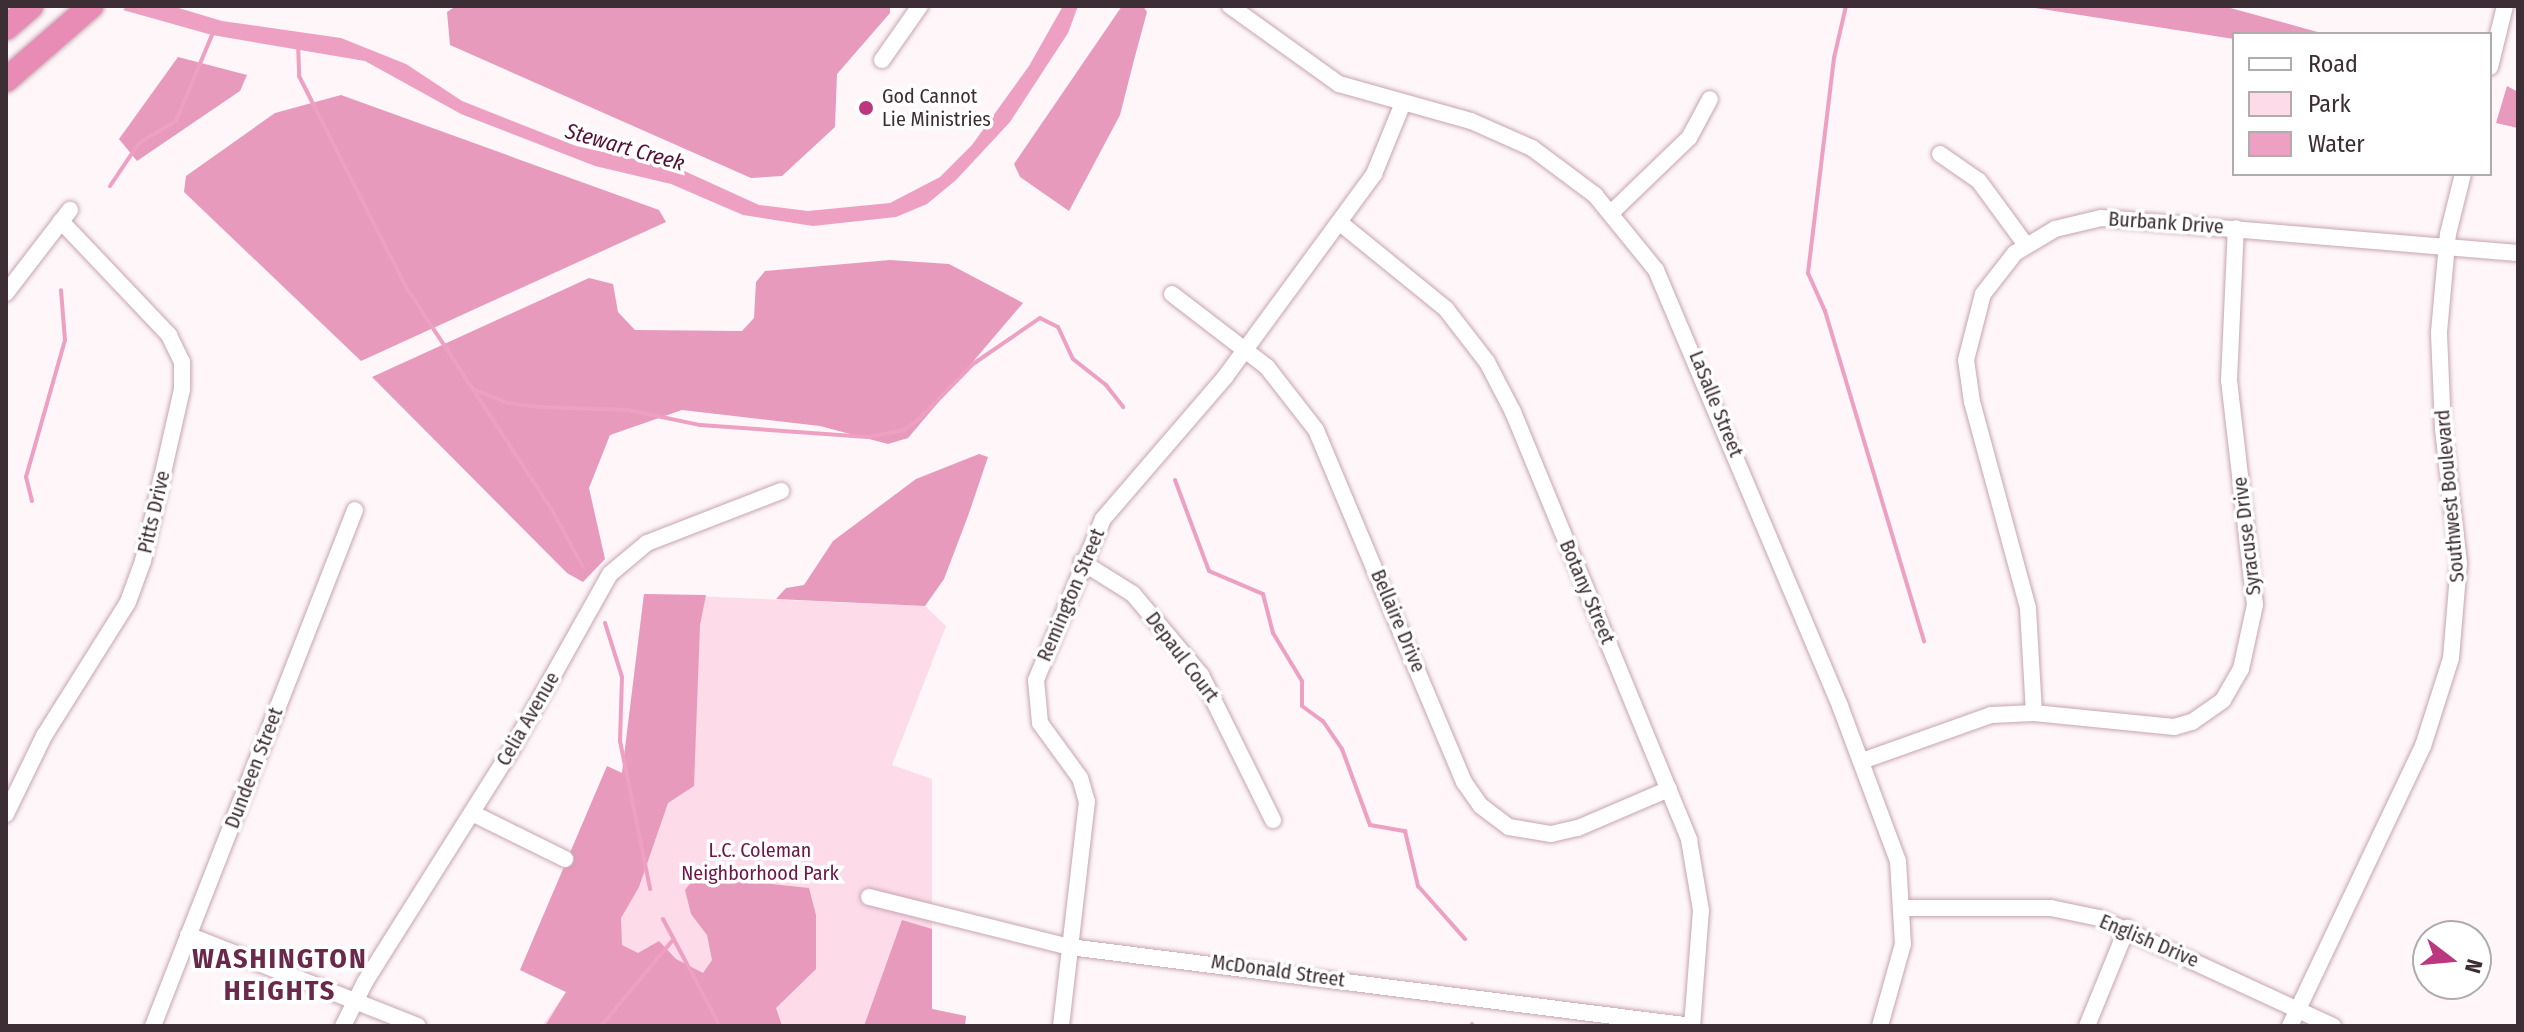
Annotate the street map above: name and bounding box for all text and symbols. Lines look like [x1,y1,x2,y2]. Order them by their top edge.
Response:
legend [2232,32,2492,176]
text: Road [2308,50,2358,78]
place label: God Cannot Lie Ministries [882,84,991,131]
text: Park [2308,90,2351,118]
marker: God Cannot Lie Ministries [857,99,875,117]
water label: Stewart Creek [562,117,688,177]
text: Water [2308,130,2365,158]
street label: Burbank Drive [2108,207,2224,239]
street label: LaSalle Street [1684,347,1748,461]
street label: Southwest Boulevard [2430,409,2470,583]
street label: Pitts Drive [133,468,175,556]
street label: Syracuse Drive [2228,475,2266,597]
street label: Remington Street [1032,525,1110,665]
street label: Botany Street [1554,536,1620,648]
street label: Bellaire Drive [1366,566,1430,676]
street label: Depaul Court [1140,607,1224,707]
street label: Celia Avenue [491,668,565,770]
street label: Dundeen Street [220,704,288,832]
park label: L.C. Coleman Neighborhood Park [681,839,839,886]
street label: English Drive [2096,909,2202,973]
north arrow [2412,920,2492,1000]
district label: WASHINGTON HEIGHTS [192,942,368,1008]
street label: McDonald Street [1210,950,1346,992]
text: N [2459,956,2488,976]

